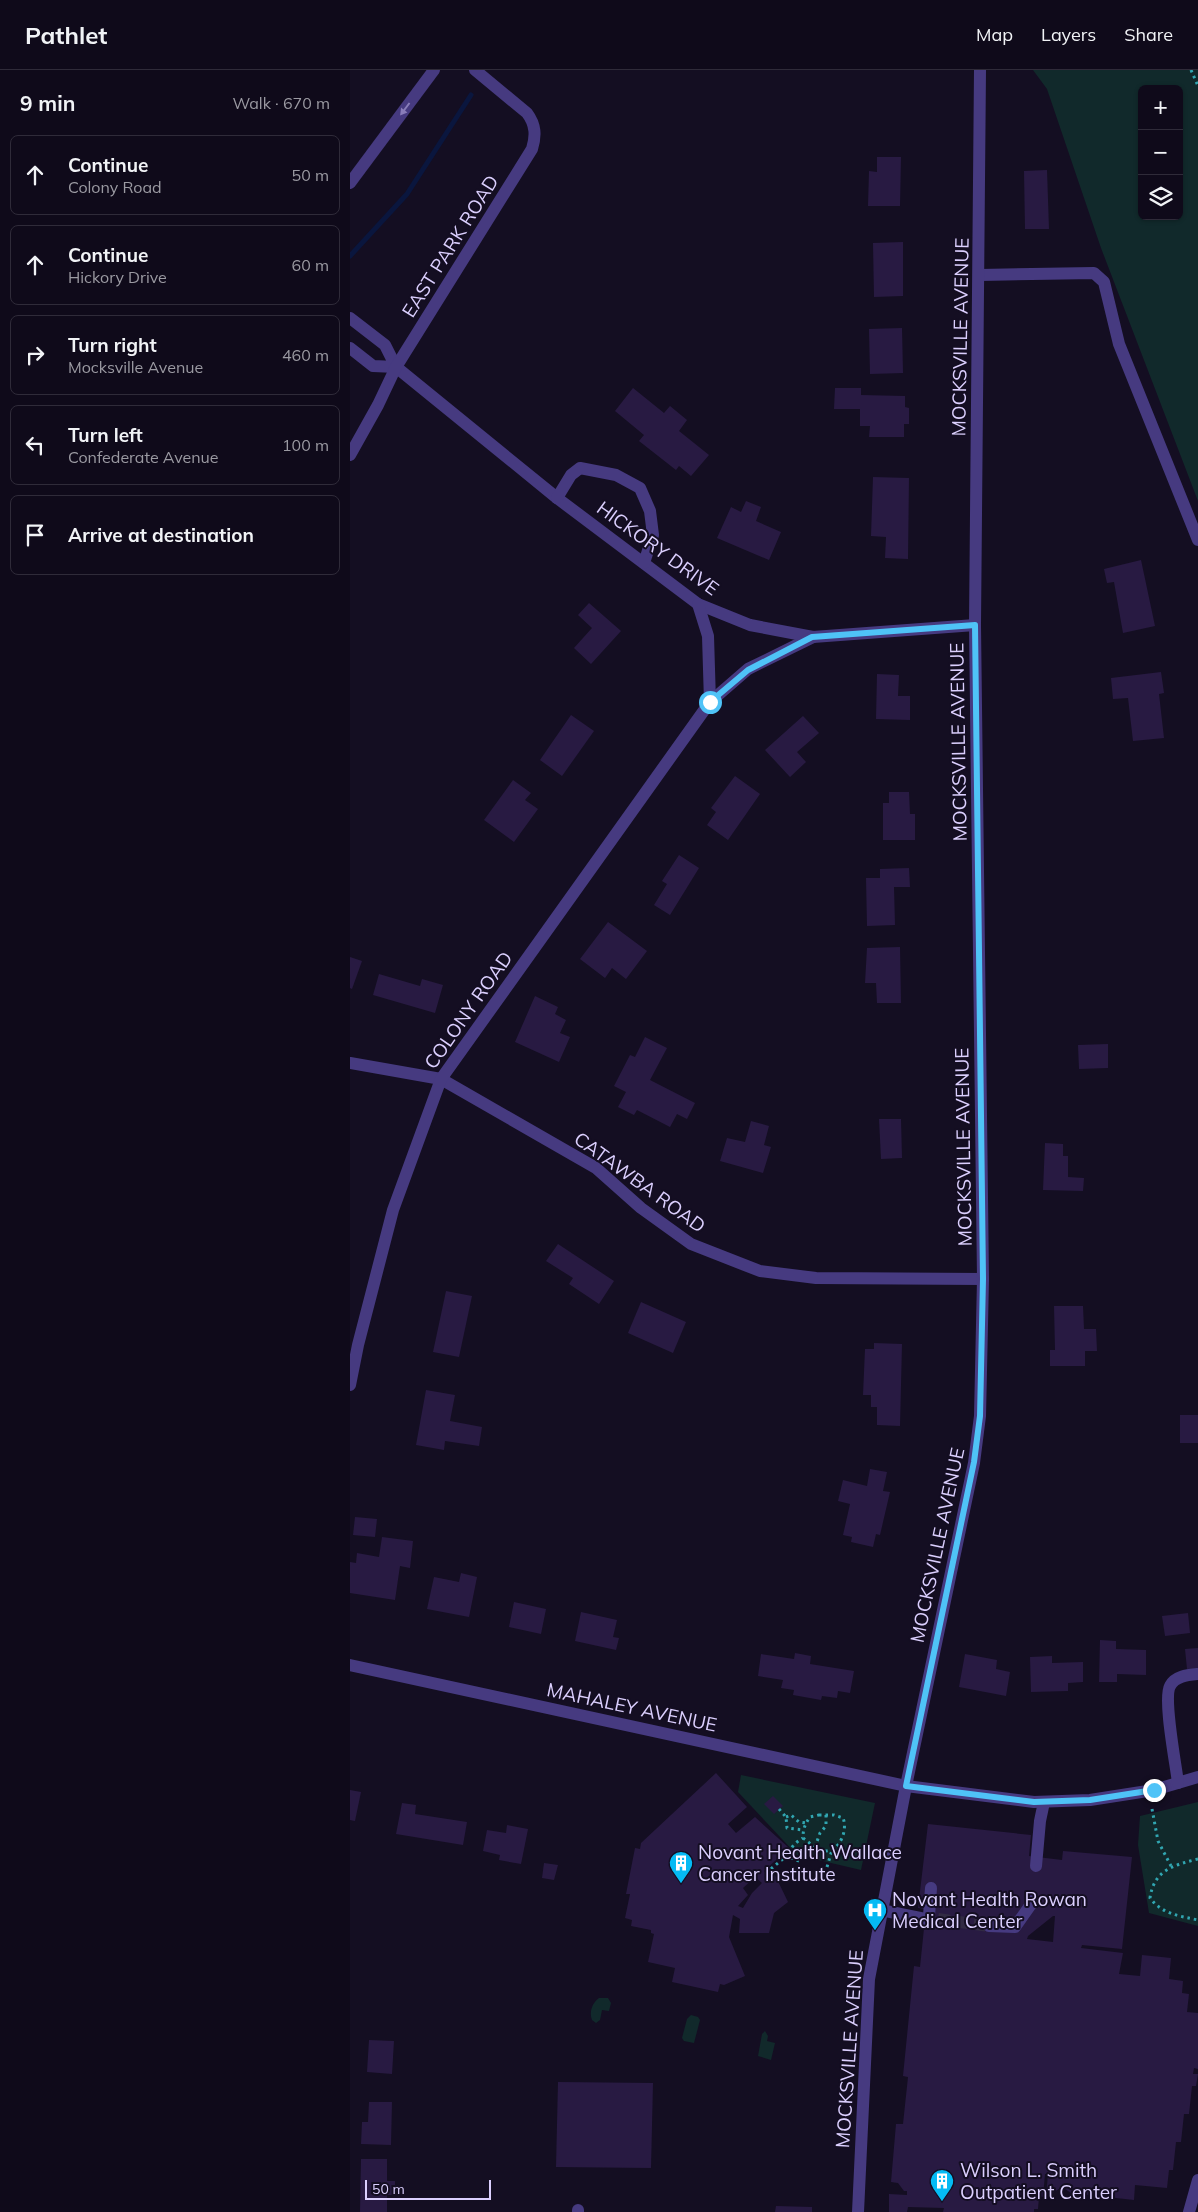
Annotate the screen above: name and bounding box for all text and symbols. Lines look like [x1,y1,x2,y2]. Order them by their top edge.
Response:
text: Pathlet [25,20,107,50]
text: Map [976,23,1013,46]
text: Layers [1041,23,1096,46]
text: Share [1124,23,1173,46]
map controls [1138,85,1183,220]
button: + [1138,85,1183,130]
text: 9 min [20,90,75,116]
text: Walk · 670 m [232,93,330,113]
one-way arrow [400,102,410,116]
button: − [1138,130,1183,175]
text: Continue [68,153,148,177]
icon: ahead [21,161,49,189]
text: 50 m [292,165,329,185]
street label: EAST PARK ROAD [396,170,504,322]
button: layers [1138,175,1183,220]
text: Colony Road [68,177,162,197]
street label: MOCKSVILLE AVENUE [946,237,974,437]
text: Continue [68,243,148,267]
icon: ahead [21,251,49,279]
text: 60 m [292,255,329,275]
text: Hickory Drive [68,267,167,287]
text: Turn right [68,333,157,357]
icon: right [21,341,49,369]
text: 460 m [282,345,329,365]
text: Mocksville Avenue [68,357,203,377]
text: Turn left [68,423,143,447]
icon: left [21,431,49,459]
text: 100 m [282,435,329,455]
text: Confederate Avenue [68,447,219,467]
street label: HICKORY DRIVE [592,496,724,600]
icon: arrive [21,521,49,549]
text: Arrive at destination [68,523,254,547]
street label: MOCKSVILLE AVENUE [944,642,972,842]
route start [699,691,722,714]
street label: COLONY ROAD [419,947,517,1073]
street label: MOCKSVILLE AVENUE [949,1047,977,1247]
street label: CATAWBA ROAD [570,1126,710,1238]
street label: MOCKSVILLE AVENUE [905,1445,969,1645]
street label: MAHALEY AVENUE [545,1677,719,1737]
route end [1143,1779,1166,1802]
place label: Novant Health Wallace Cancer Institute [698,1840,902,1886]
building icon: Novant Health Wallace Cancer Institute [668,1850,694,1884]
place label: Novant Health Rowan Medical Center [892,1887,1087,1933]
hospital icon: Novant Health Rowan Medical Center [862,1897,888,1931]
street label: MOCKSVILLE AVENUE [830,1949,868,2149]
place label: Wilson L. Smith Outpatient Center [960,2158,1117,2204]
building icon: Wilson L. Smith Outpatient Center [929,2168,955,2202]
scale bar [365,2177,491,2200]
text: 50 m [372,2180,405,2198]

